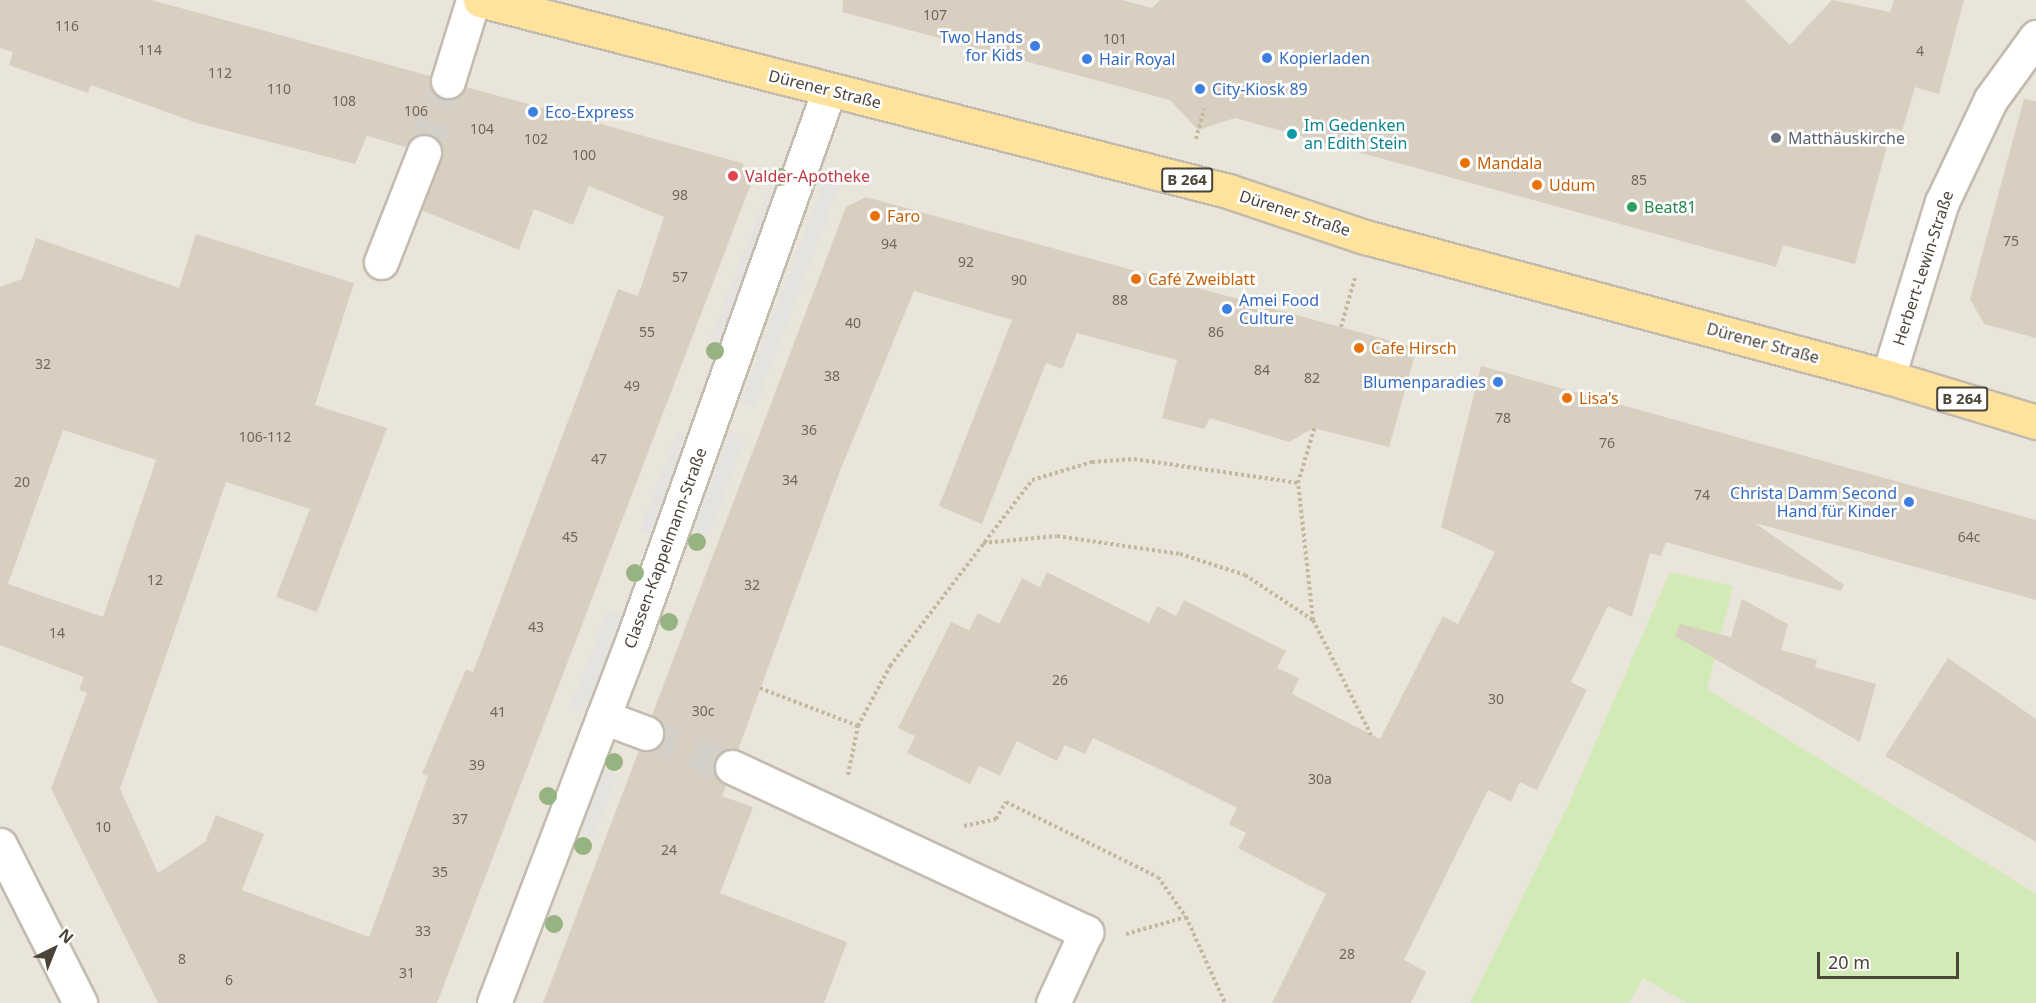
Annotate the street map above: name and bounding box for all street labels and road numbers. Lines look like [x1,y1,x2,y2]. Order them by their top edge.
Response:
street label: Dürener Straße [767,66,883,112]
road number: B 264 [1160,168,1214,192]
street label: Dürener Straße [1237,186,1353,240]
street label: Herbert-Lewin-Straße [1889,188,1957,348]
street label: Dürener Straße [1705,319,1821,367]
road number: B 264 [1935,387,1989,411]
street label: Classen-Kappelmann-Straße [620,445,710,651]

